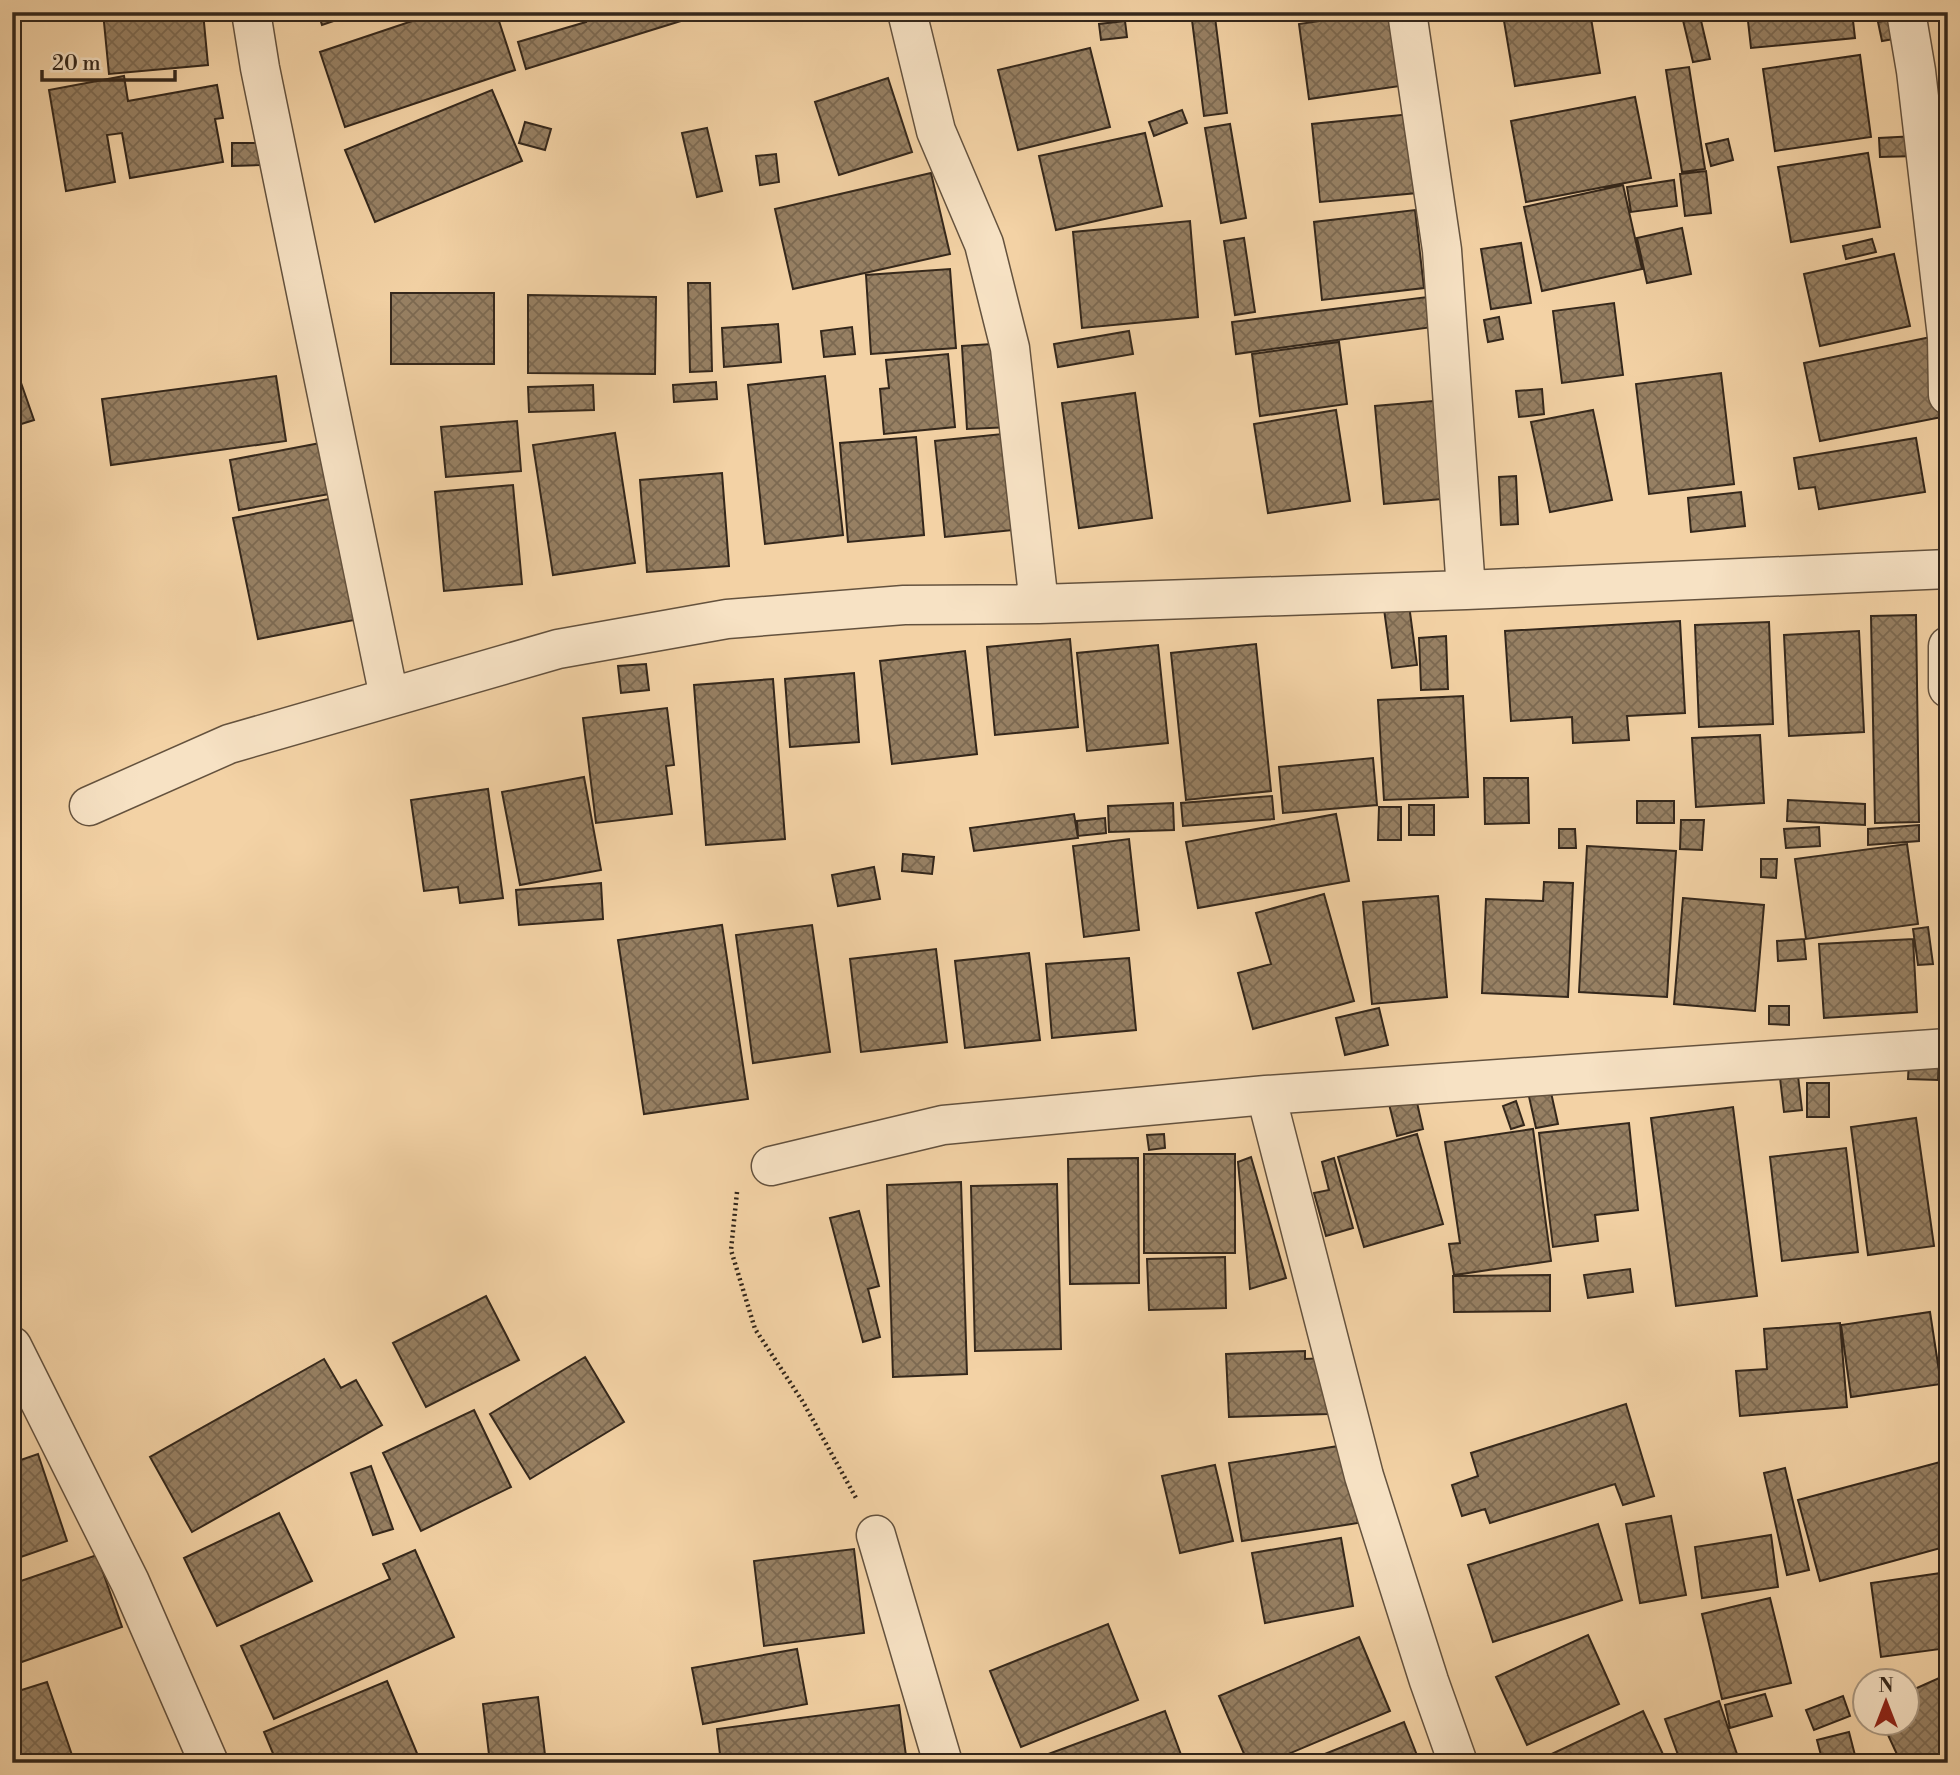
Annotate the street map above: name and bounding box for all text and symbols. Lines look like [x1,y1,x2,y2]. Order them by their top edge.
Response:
scale bar [42,38,175,82]
text: 20 m [52,51,101,77]
north arrow [1852,1666,1922,1736]
text: N [1878,1674,1894,1698]

